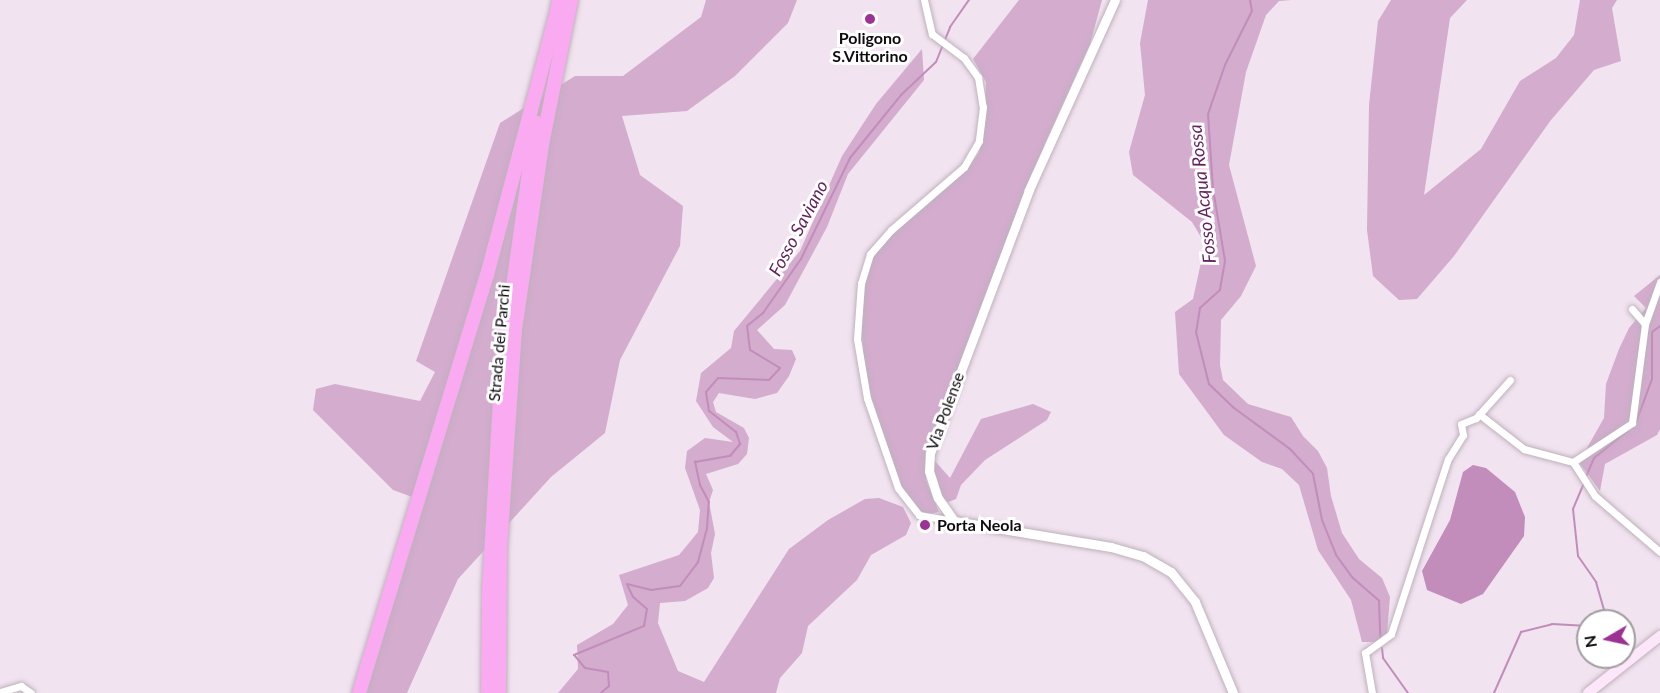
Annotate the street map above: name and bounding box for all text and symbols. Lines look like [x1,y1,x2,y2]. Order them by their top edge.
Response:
marker: Poligono S.Vittorino [863,12,877,26]
place label: Poligono S.Vittorino [832,28,908,66]
water label: Fosso Acqua Rossa [1184,123,1220,265]
water label: Fosso Saviano [764,177,832,279]
street label: Strada dei Parchi [484,284,514,402]
street label: Via Polense [922,369,968,453]
place label: Porta Neola [937,515,1022,535]
marker: Porta Neola [918,518,932,532]
north arrow [1576,609,1636,669]
text: N [1579,634,1600,649]

